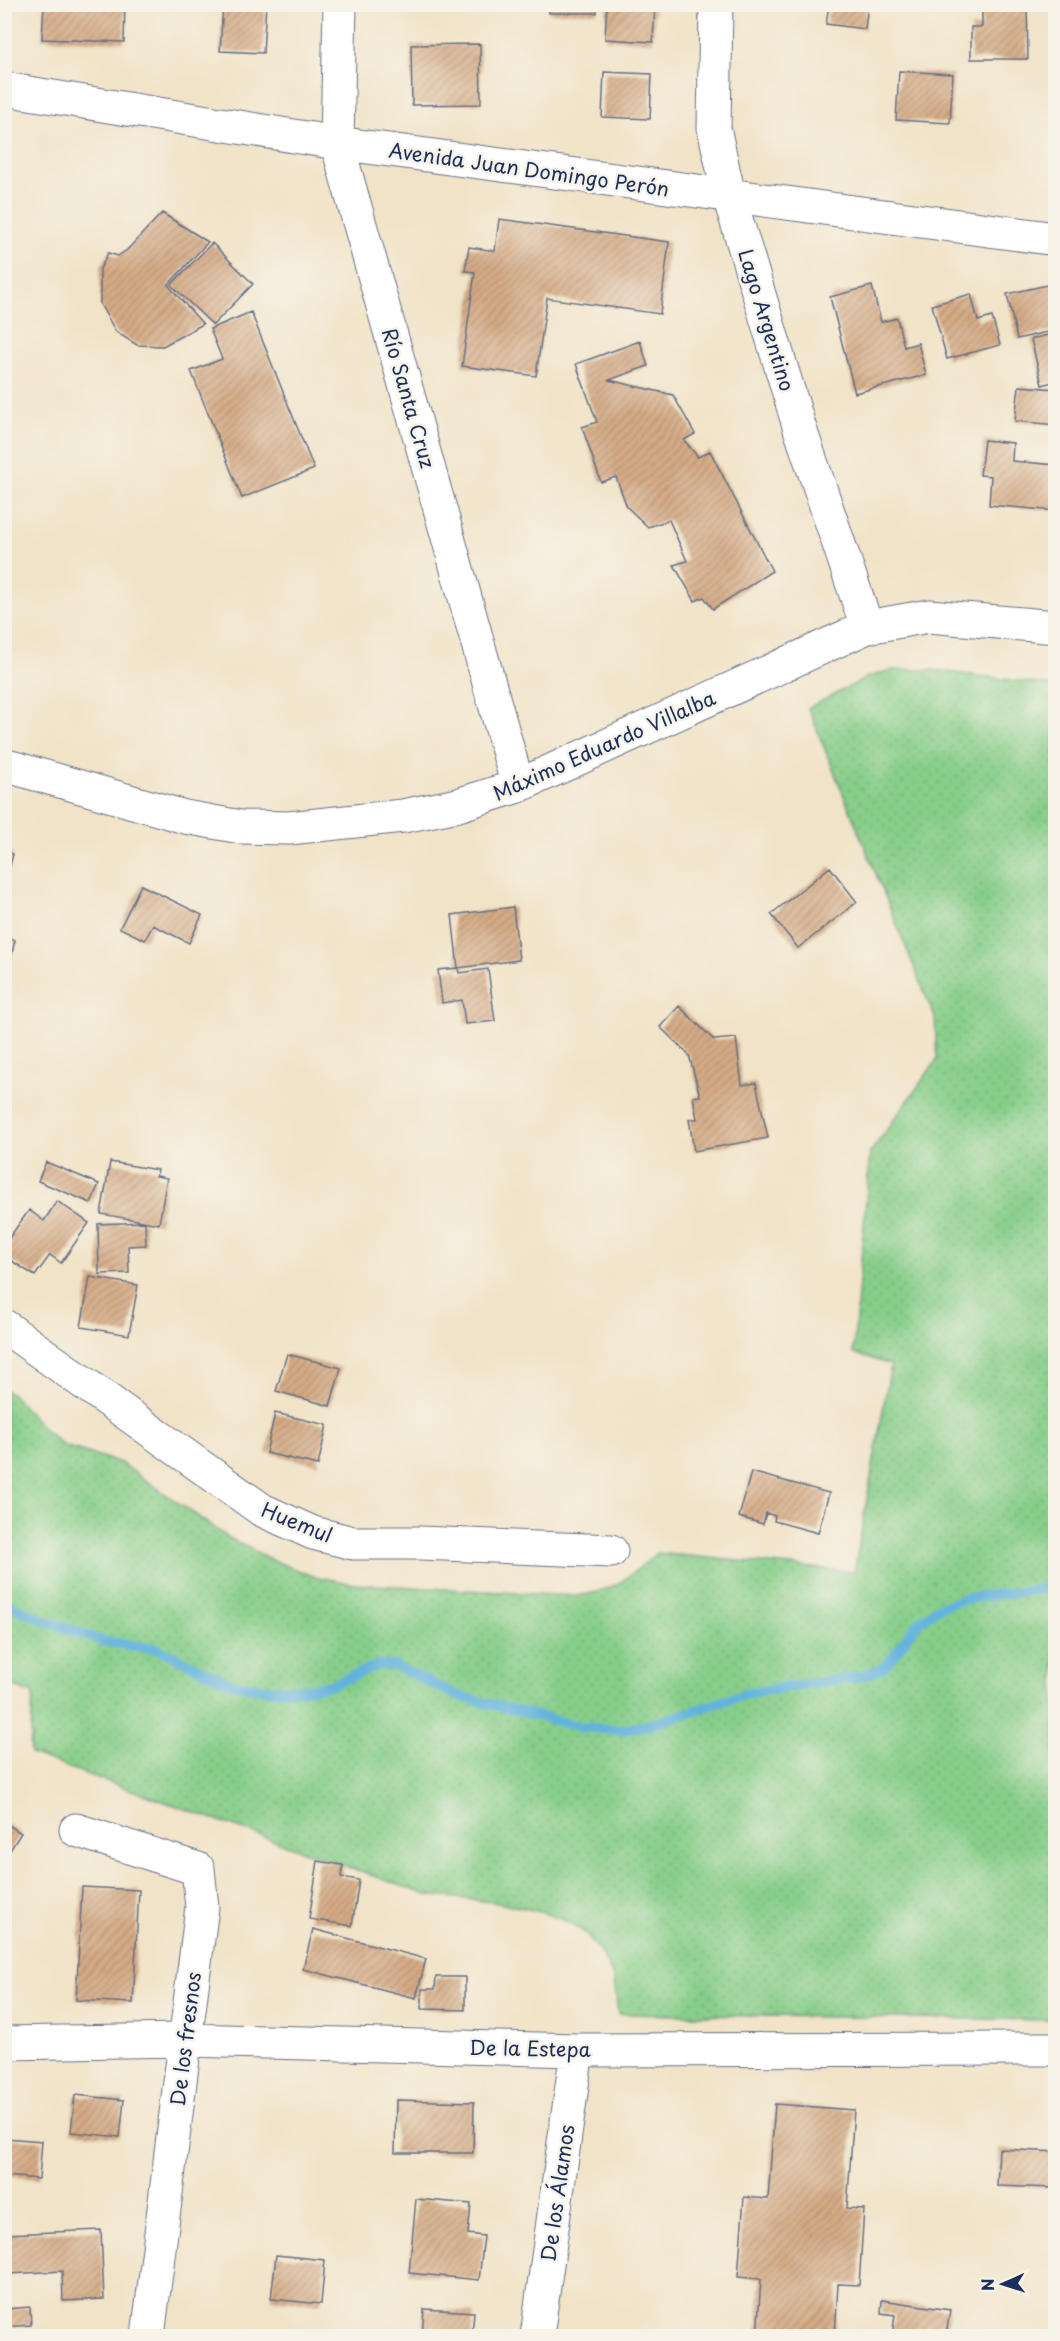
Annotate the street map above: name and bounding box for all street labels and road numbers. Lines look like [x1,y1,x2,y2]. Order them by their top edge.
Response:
street label: Avenida Juan Domingo Perón [387,134,671,204]
street label: Lago Argentino [731,245,803,395]
street label: Río Santa Cruz [375,324,443,472]
street label: Máximo Eduardo Villalba [488,682,721,808]
street label: Huemul [257,1494,337,1550]
street label: De los fresnos [162,1970,208,2108]
street label: De la Estepa [469,2032,592,2064]
street label: De los Álamos [533,2123,581,2263]

